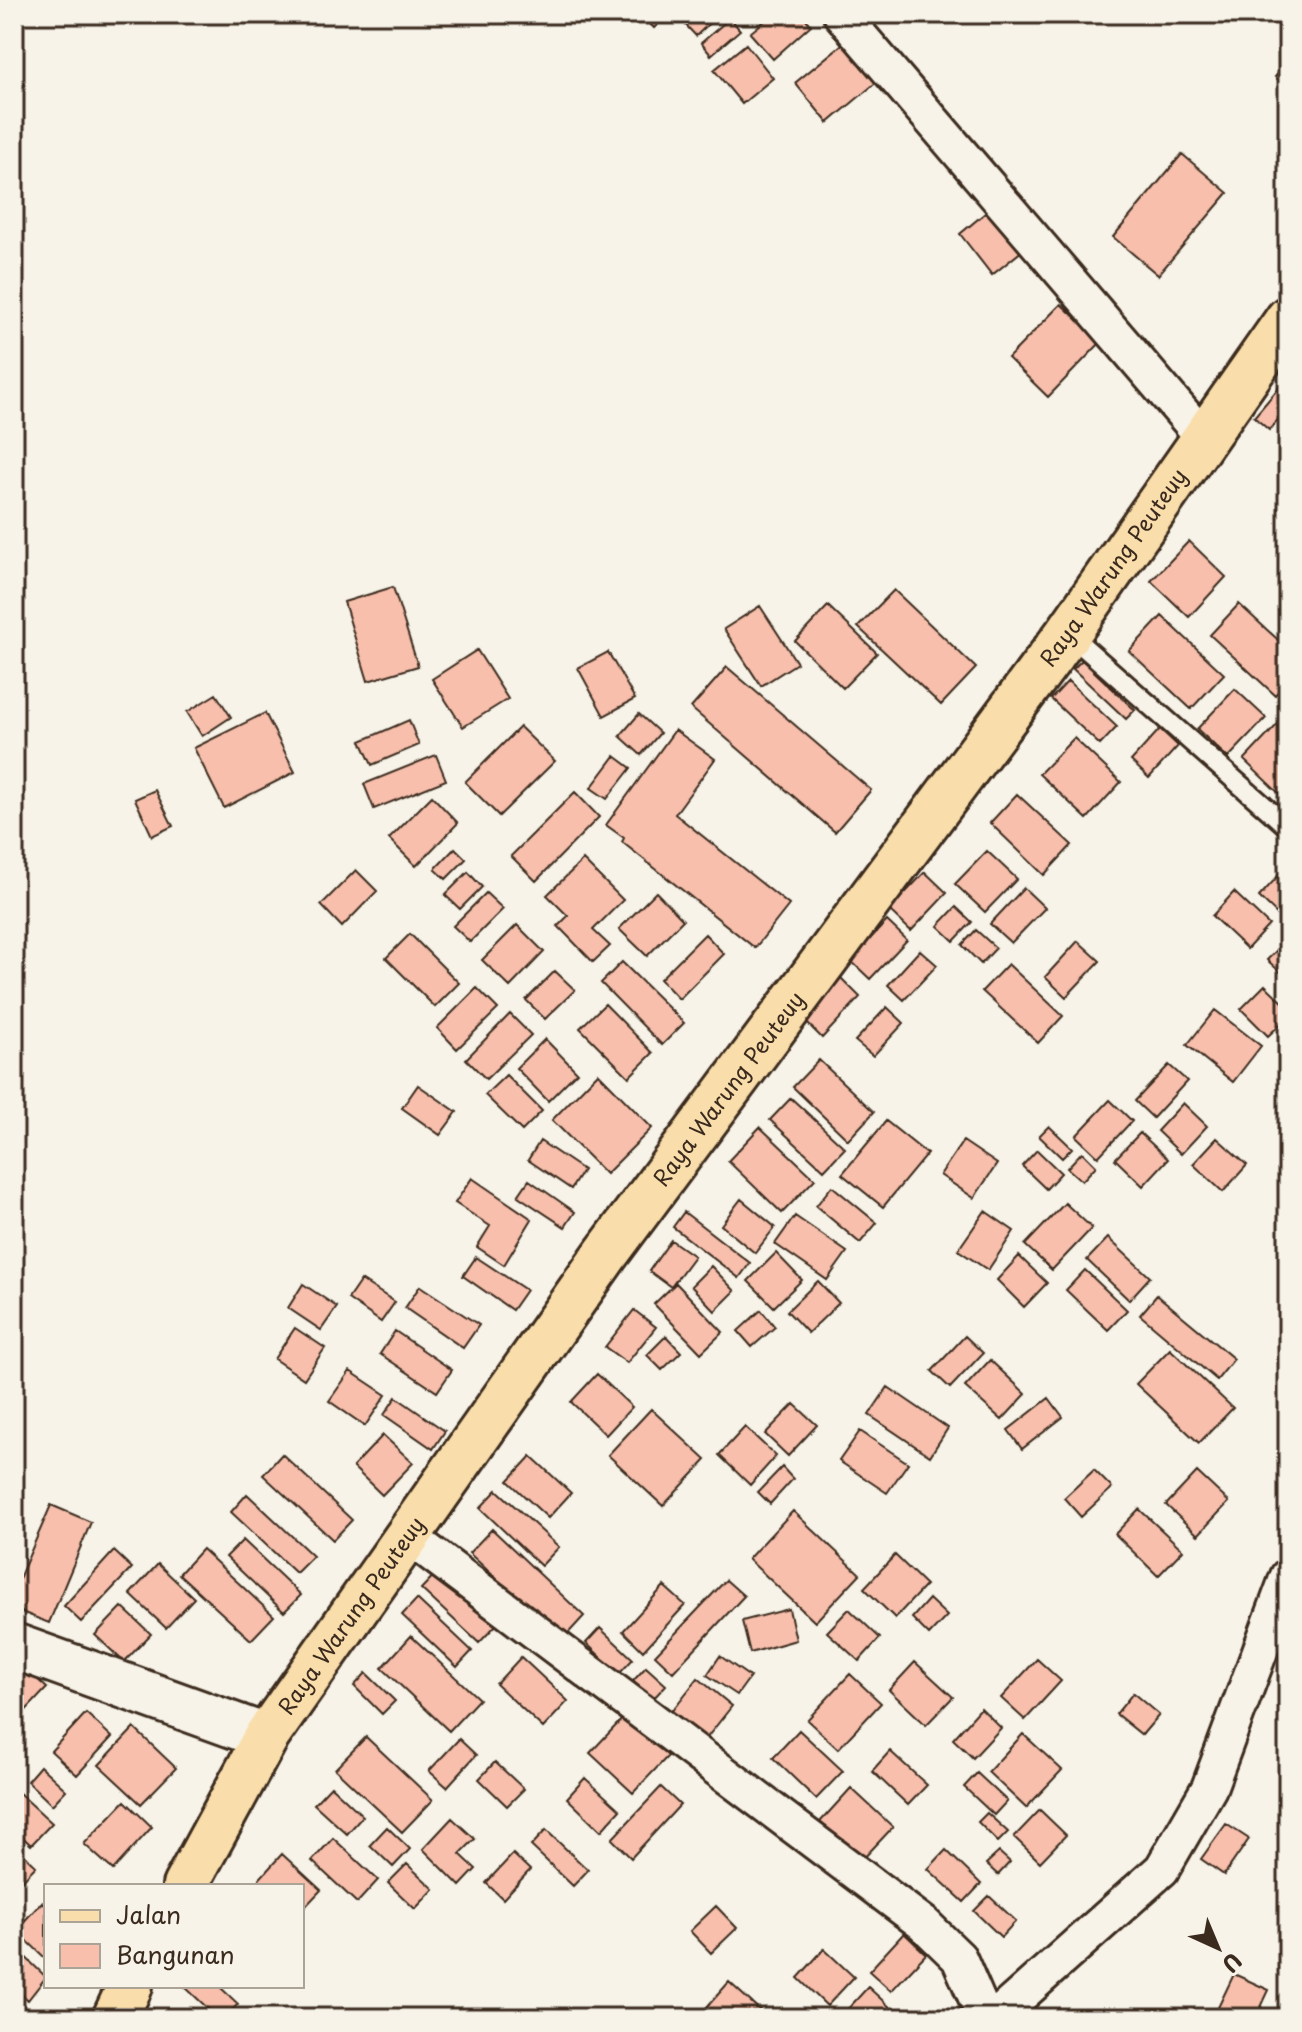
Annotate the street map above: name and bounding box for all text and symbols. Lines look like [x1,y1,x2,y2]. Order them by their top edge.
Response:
street label: Raya Warung Peuteuy [1031,461,1194,673]
street label: Raya Warung Peuteuy [644,984,811,1193]
street label: Raya Warung Peuteuy [269,1509,432,1721]
legend [44,1884,304,1988]
text: Jalan [116,1896,181,1932]
north arrow [1178,1908,1258,1988]
text: Bangunan [116,1936,235,1972]
text: U [1215,1946,1250,1981]

